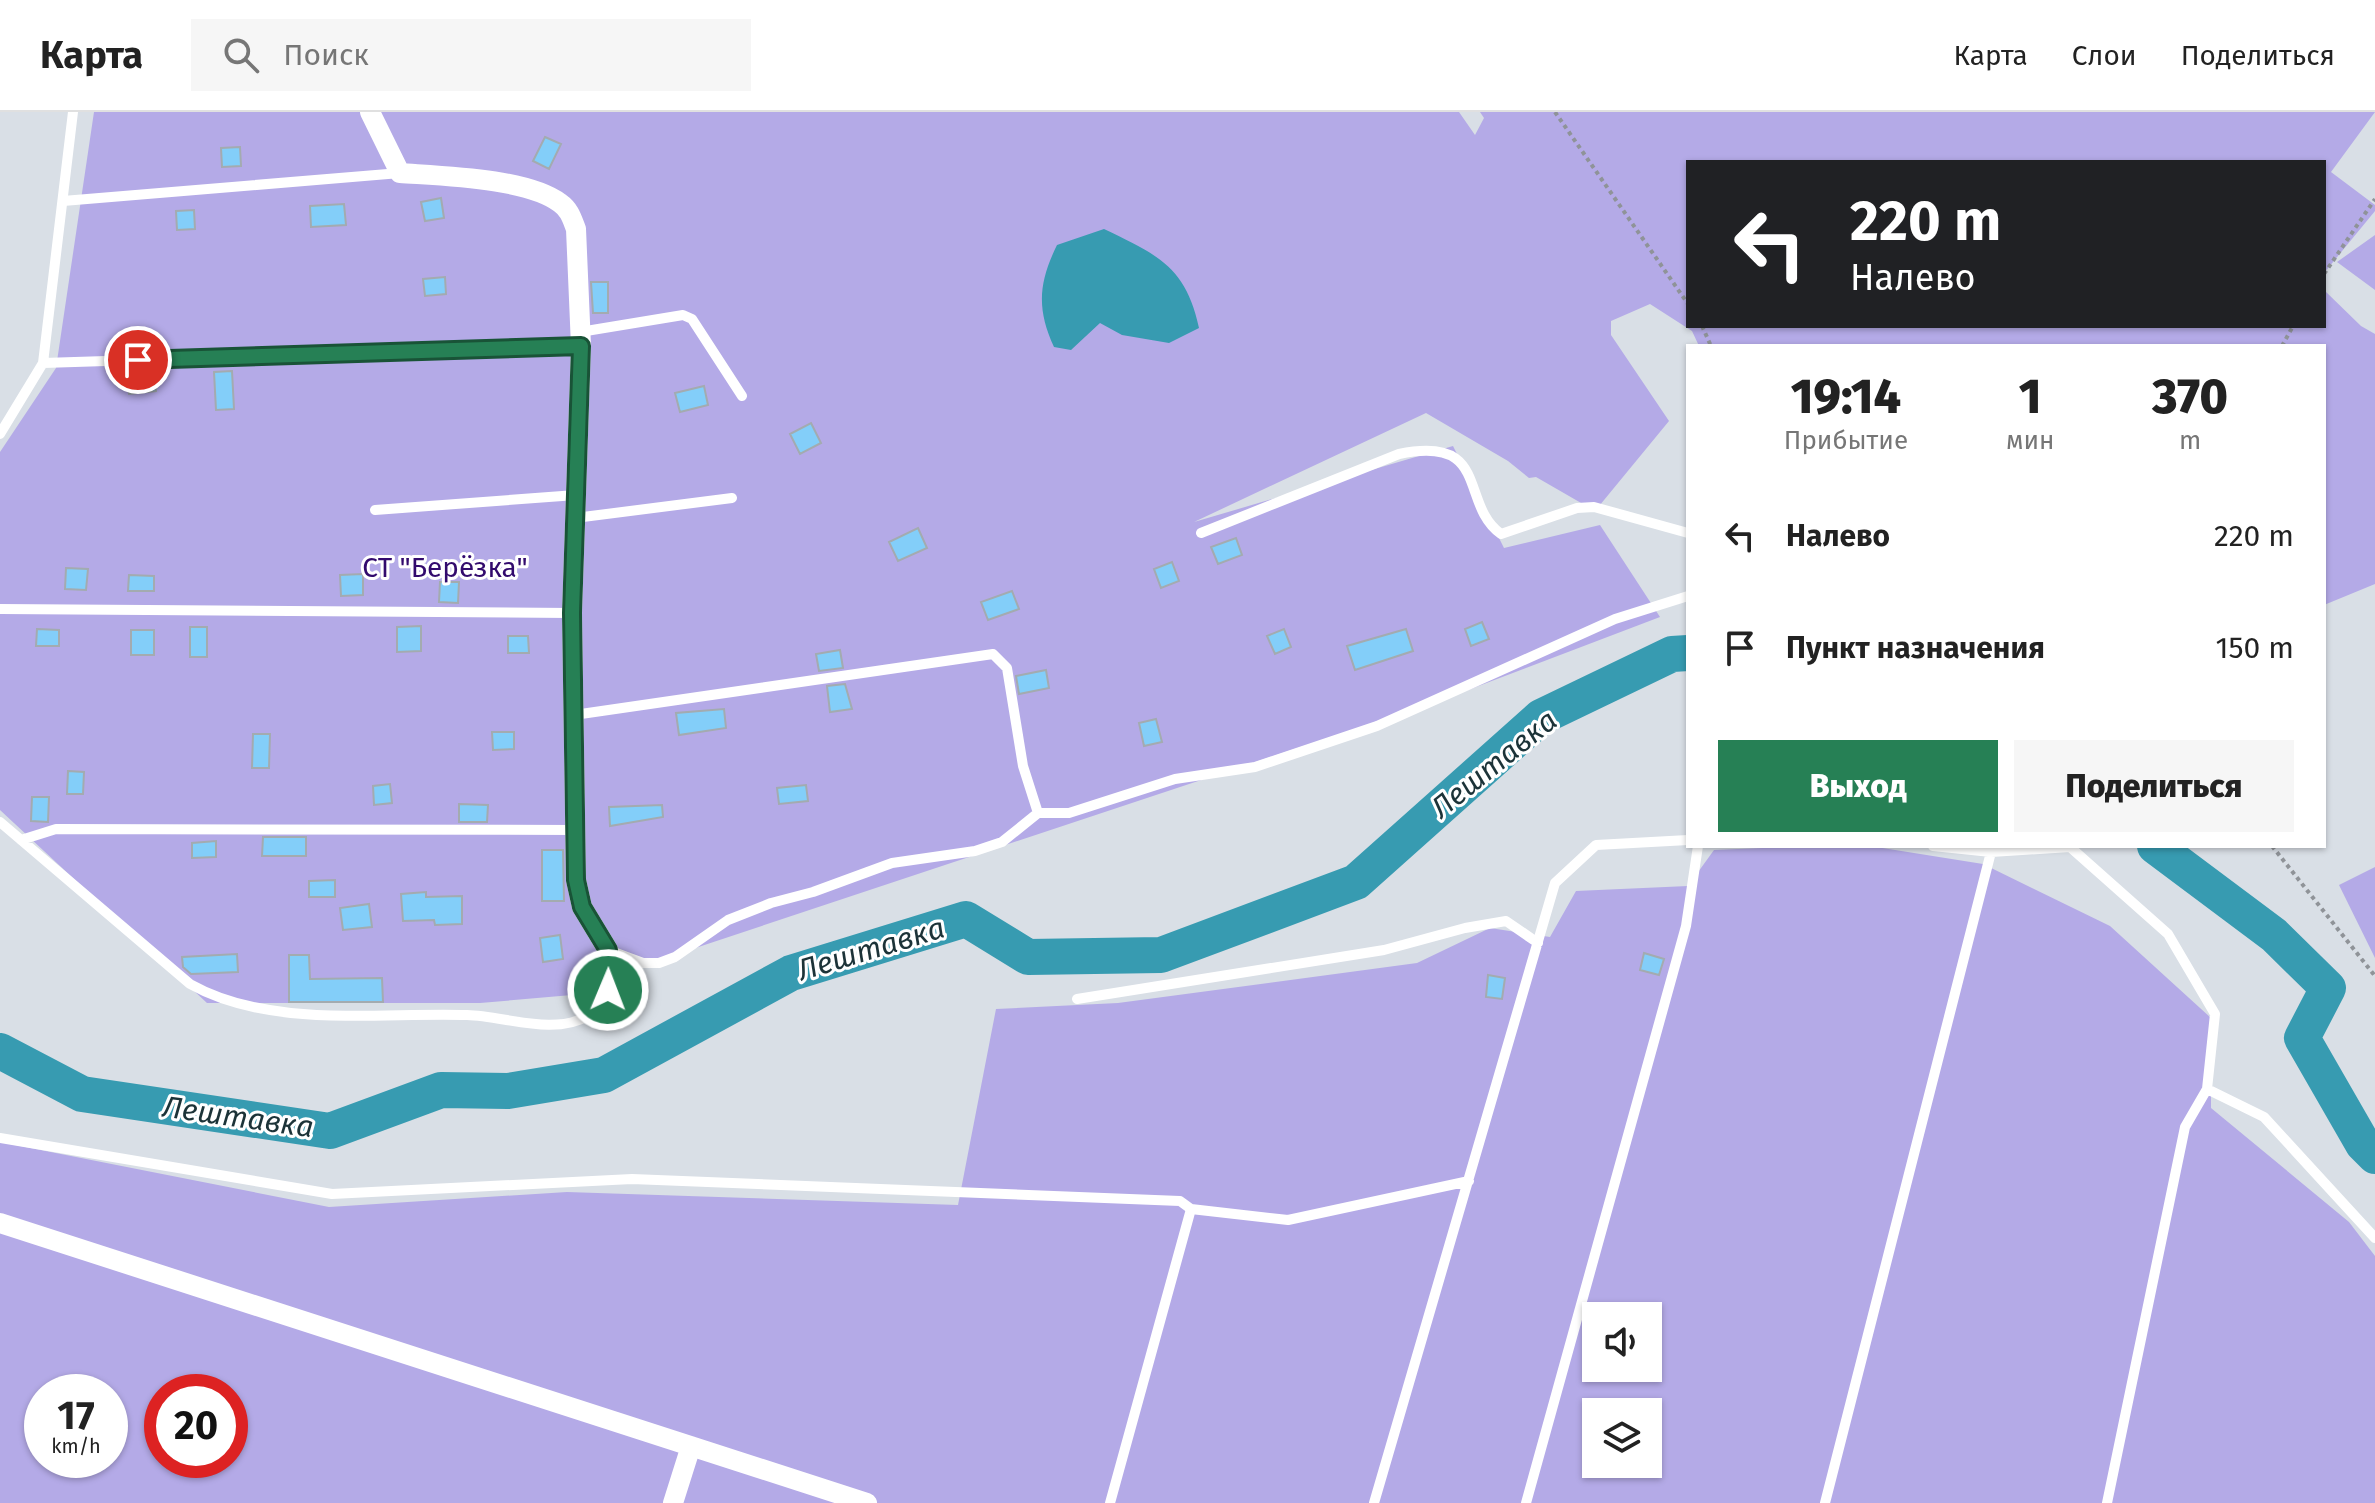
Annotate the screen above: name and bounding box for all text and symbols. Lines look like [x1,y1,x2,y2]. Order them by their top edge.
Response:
search box [191,19,751,91]
text: Карта [40,32,143,78]
icon: search [219,33,263,77]
text: Поиск [283,37,369,73]
text: Карта [1953,39,2028,72]
text: Слои [2072,39,2137,72]
text: Поделиться [2181,39,2335,72]
text: 220 m [1850,188,2001,255]
icon: left [1718,192,1822,296]
text: Налево [1850,256,1976,300]
pin [104,326,172,394]
icon: arrive [116,338,160,382]
text: 19:14 [1791,368,1901,426]
text: 1 [2019,368,2042,426]
text: 370 [2152,368,2228,426]
text: Прибытие [1784,425,1908,456]
text: мин [2006,425,2054,456]
text: m [2179,425,2201,456]
icon: left [1718,514,1762,558]
text: Налево [1786,518,1890,554]
text: 220 m [2214,518,2294,554]
park label: СТ "Берёзка" [362,551,528,584]
icon: arrive [1718,626,1762,670]
text: Пункт назначения [1786,630,2045,666]
text: 150 m [2216,630,2294,666]
water label: Лештавка [1423,702,1564,826]
button: Выход [1718,740,1998,832]
button: Поделиться [2014,740,2294,832]
water label: Лештавка [792,910,949,989]
position arrow [566,948,650,1032]
water label: Лештавка [159,1088,316,1145]
map controls [1582,1302,1662,1478]
button: sound [1582,1302,1662,1382]
speed limit sign: 20 [144,1374,248,1478]
text: 17 [57,1392,95,1440]
button: layers [1582,1398,1662,1478]
text: km/h [51,1434,101,1458]

